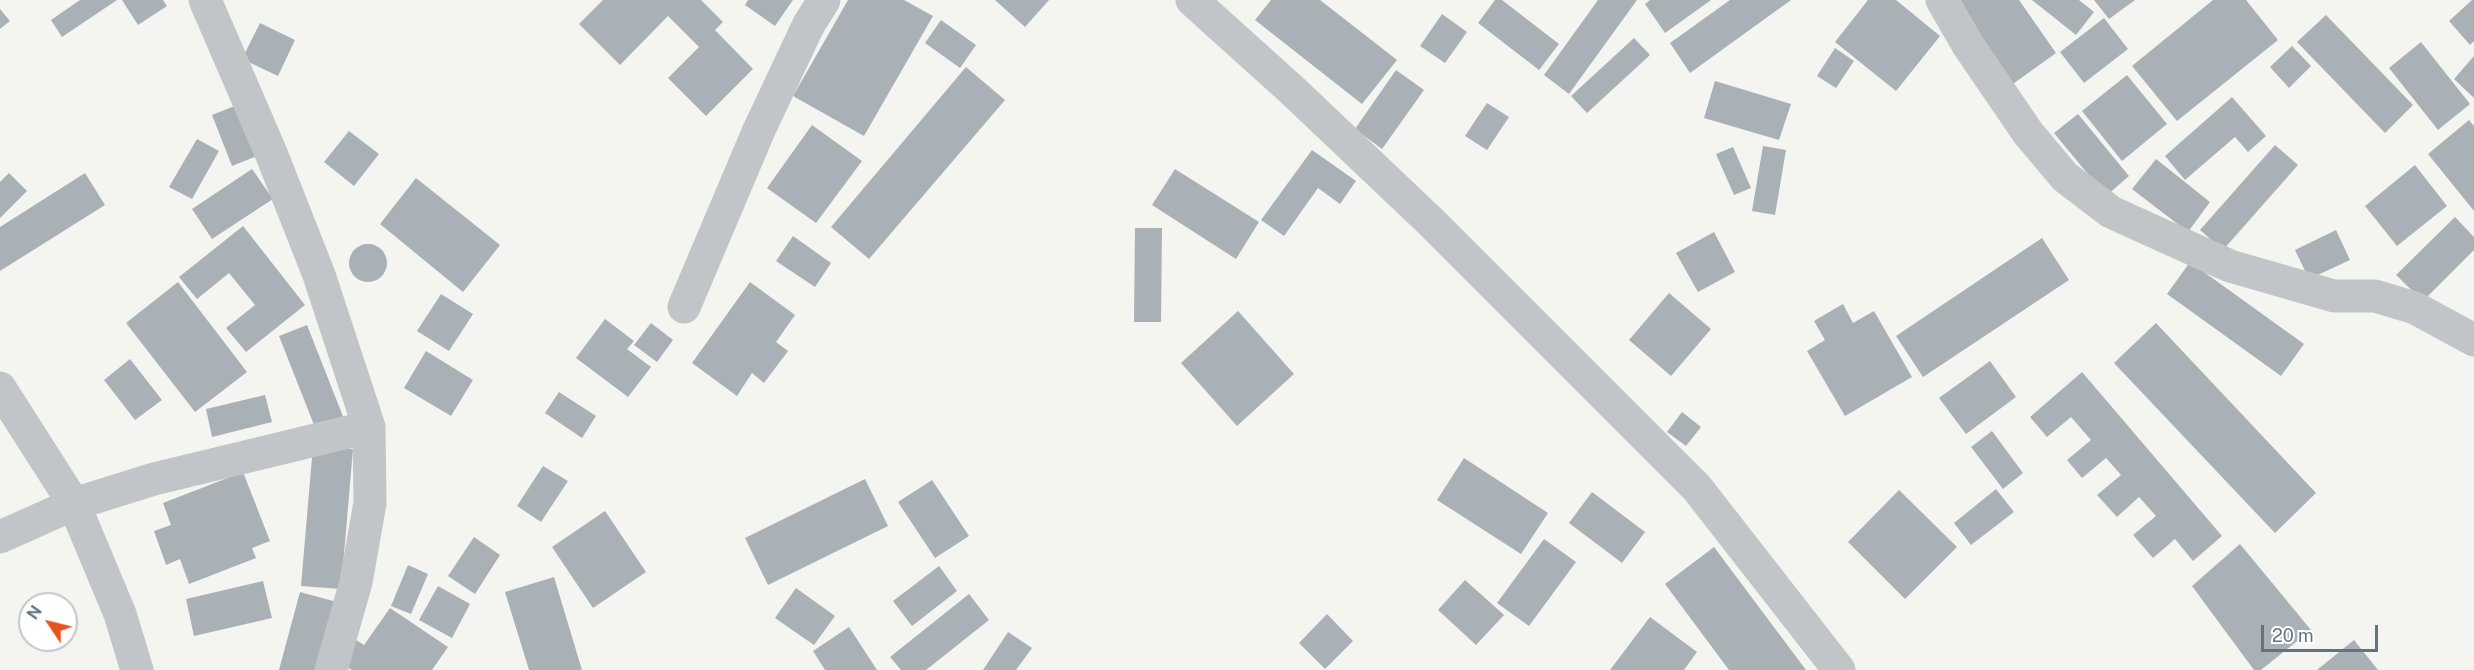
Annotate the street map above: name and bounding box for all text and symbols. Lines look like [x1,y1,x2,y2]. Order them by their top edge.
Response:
north arrow [18,592,78,652]
text: N [23,602,46,623]
scale bar [2264,613,2381,651]
text: 20 m [2272,625,2314,646]

